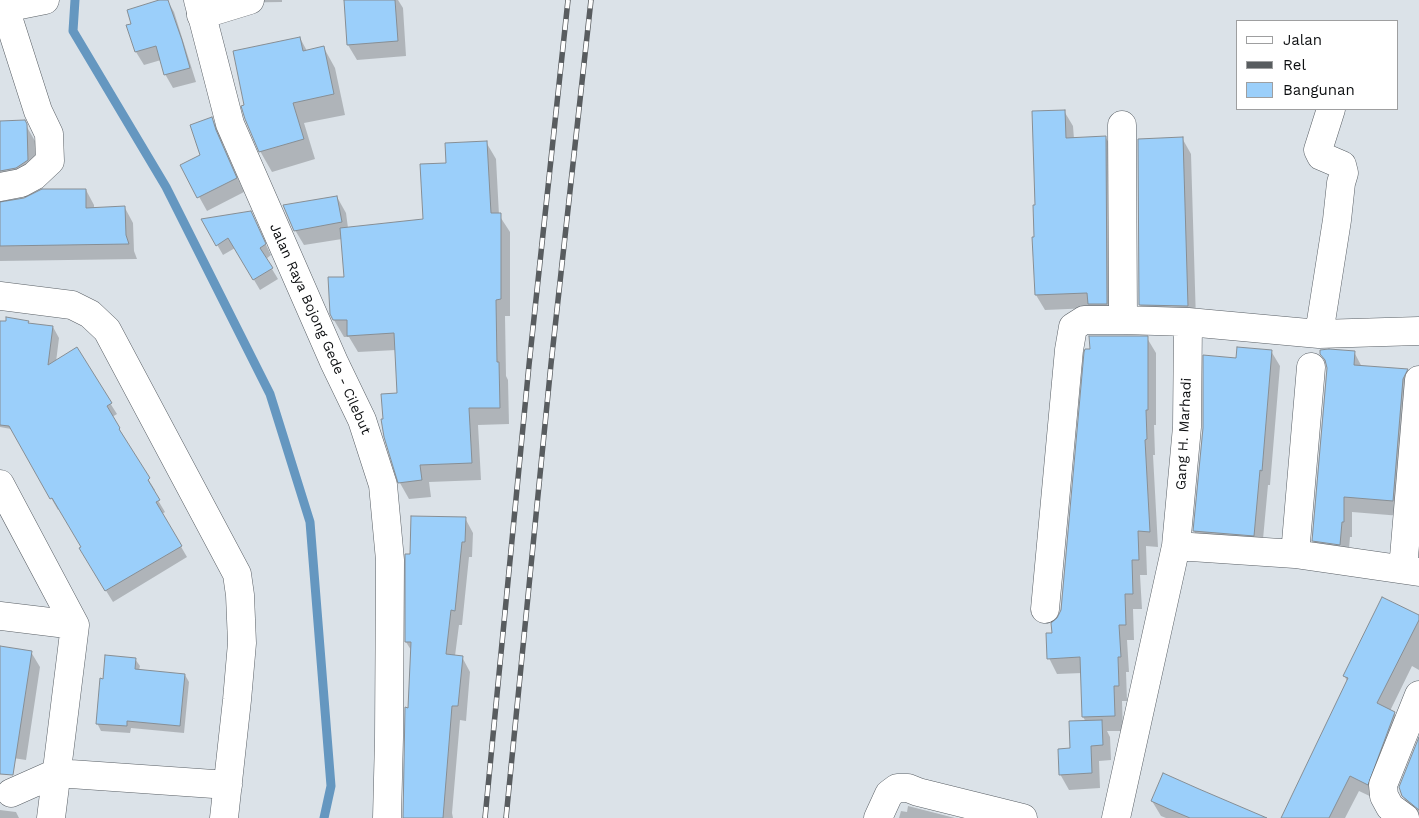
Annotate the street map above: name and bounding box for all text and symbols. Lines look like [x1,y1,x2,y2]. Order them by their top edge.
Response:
legend [1236,20,1399,110]
text: Jalan [1283,31,1322,49]
text: Rel [1283,56,1306,74]
text: Bangunan [1283,81,1355,99]
street label: Jalan Raya Bojong Gede - Cilebut [266,221,374,437]
street label: Gang H. Marhadi [1173,377,1195,491]

